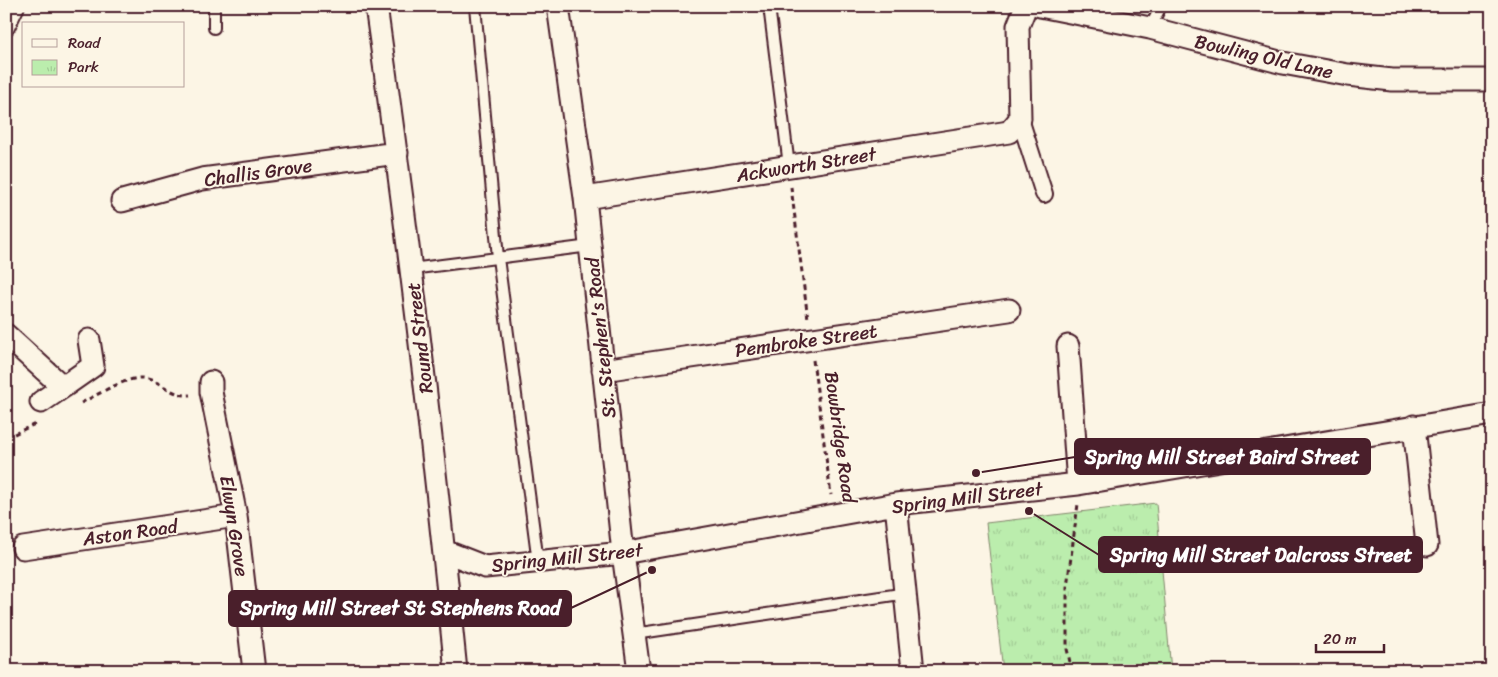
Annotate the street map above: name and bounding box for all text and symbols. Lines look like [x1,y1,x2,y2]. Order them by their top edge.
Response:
legend [22,22,185,88]
street label: Bowling Old Lane [1191,25,1337,89]
text: Road [68,30,101,56]
text: Park [68,54,99,80]
street label: Ackworth Street [733,137,880,192]
street label: Challis Grove [202,149,314,196]
street label: St. Stephen's Road [575,254,625,420]
street label: Round Street [396,280,443,395]
street label: Pembroke Street [733,314,879,367]
street label: Bowbridge Road [815,369,866,507]
callout: Spring Mill Street Baird Street [1075,439,1370,474]
text: Spring Mill Street Baird Street [1084,440,1360,475]
street label: Spring Mill Street [890,472,1046,523]
street label: Elwyn Grove [210,473,259,579]
street label: Aston Road [80,509,181,556]
street label: Spring Mill Street [490,533,645,582]
callout: Spring Mill Street Dalcross Street [1099,537,1422,572]
text: Spring Mill Street Dalcross Street [1109,538,1413,573]
callout: Spring Mill Street St Stephens Road [229,591,571,626]
text: Spring Mill Street St Stephens Road [239,591,563,626]
scale bar [1316,622,1383,654]
text: 20 m [1323,626,1357,652]

